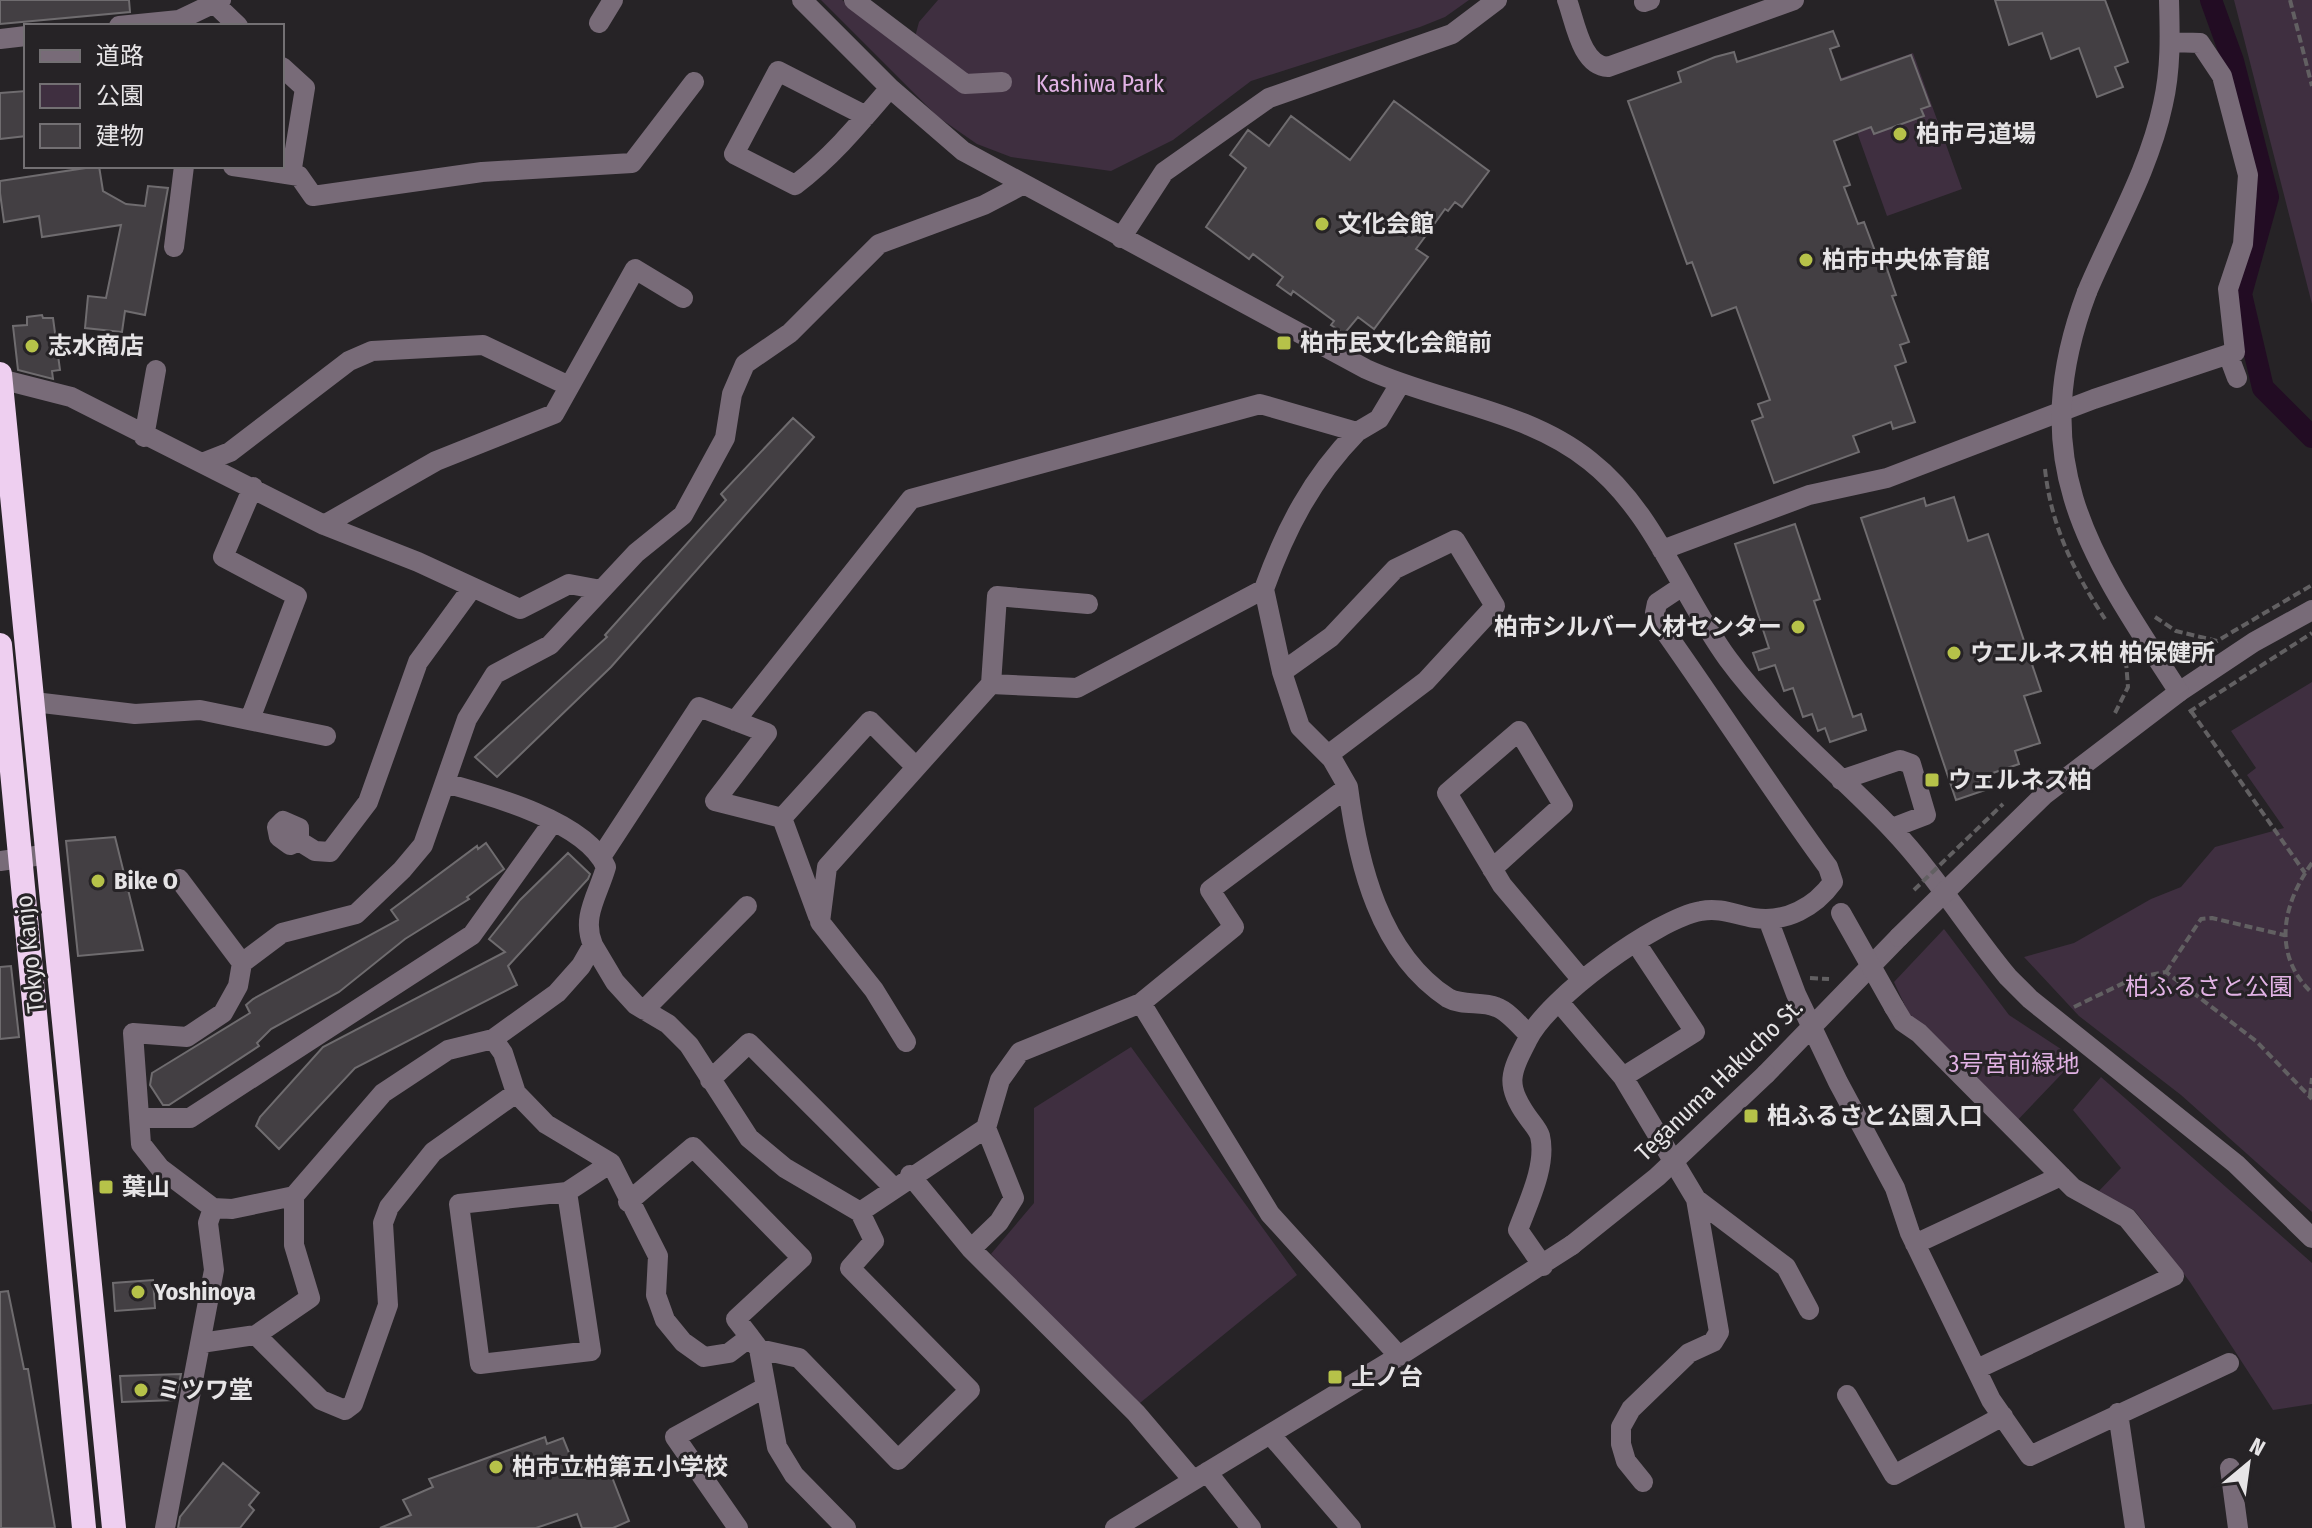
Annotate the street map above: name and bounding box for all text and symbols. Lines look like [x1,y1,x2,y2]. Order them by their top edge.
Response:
legend [24,24,284,168]
text: 道路 [96,42,144,70]
park label: Kashiwa Park [1036,70,1165,98]
text: 公園 [96,82,144,110]
place label: 柏市弓道場 [1916,120,2036,148]
text: 建物 [96,122,144,150]
marker: 柏市弓道場 [1891,125,1909,143]
place label: 文化会館 [1338,210,1434,238]
marker: 文化会館 [1313,215,1331,233]
place label: 柏市中央体育館 [1822,246,1990,274]
marker: 柏市中央体育館 [1797,251,1815,269]
place label: 柏市民文化会館前 [1300,329,1492,357]
place label: 志水商店 [48,332,144,360]
marker: 柏市民文化会館前 [1275,334,1293,352]
marker: 志水商店 [23,337,41,355]
place label: 柏市シルバー人材センター [1494,613,1782,641]
marker: 柏市シルバー人材センター [1789,618,1807,636]
place label: ウエルネス柏 柏保健所 [1970,639,2215,667]
marker: ウエルネス柏 柏保健所 [1945,644,1963,662]
place label: ウェルネス柏 [1948,766,2092,794]
marker: ウェルネス柏 [1923,771,1941,789]
place label: Bike O [114,867,178,895]
marker: Bike O [89,872,107,890]
street label: Tokyo Kanjo [10,894,50,1014]
park label: 柏ふるさと公園 [2125,973,2293,1001]
street label: Teganuma Hakucho St. [1630,993,1808,1167]
park label: 3号宮前緑地 [1949,1050,2079,1078]
place label: 柏ふるさと公園入口 [1767,1102,1983,1130]
marker: 柏ふるさと公園入口 [1742,1107,1760,1125]
place label: 葉山 [122,1173,170,1201]
marker: 葉山 [97,1178,115,1196]
place label: Yoshinoya [153,1278,256,1306]
marker: Yoshinoya [129,1283,147,1301]
place label: 上ノ台 [1351,1363,1423,1391]
marker: 上ノ台 [1326,1368,1344,1386]
place label: ミツワ堂 [157,1376,253,1404]
marker: ミツワ堂 [132,1381,150,1399]
north arrow [2208,1424,2288,1504]
text: N [2245,1432,2270,1462]
place label: 柏市立柏第五小学校 [512,1453,728,1481]
marker: 柏市立柏第五小学校 [487,1458,505,1476]

